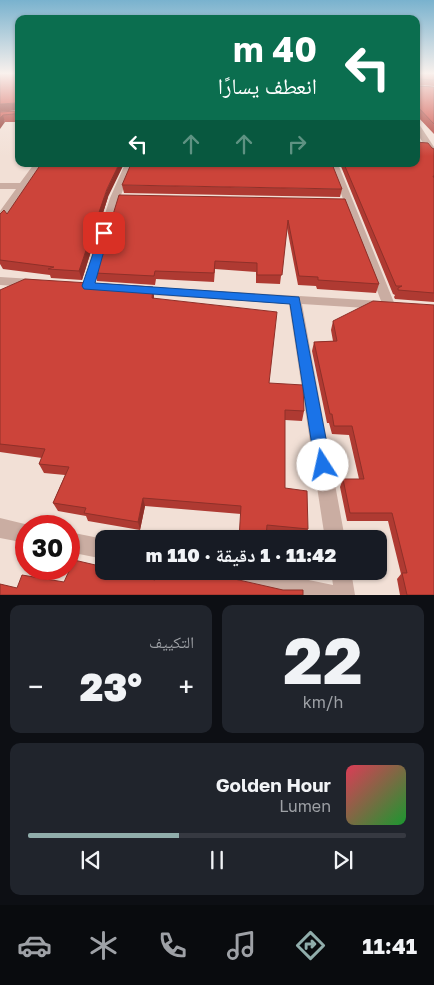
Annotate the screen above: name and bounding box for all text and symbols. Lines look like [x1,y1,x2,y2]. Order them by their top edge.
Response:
text: 40 m [233,28,317,70]
icon: left [335,35,400,100]
text: انعطف يسارًا [218,72,317,99]
icon: left [124,130,152,158]
icon: ahead [177,130,205,158]
icon: ahead [230,130,258,158]
icon: right [283,130,311,158]
pin [83,212,125,254]
icon: arrive [90,219,118,247]
position arrow [296,438,348,490]
speed limit sign: 30 [15,515,80,580]
text: 11:42 · 1 دقيقة · 110 m [146,543,336,566]
text: 22 [283,620,363,698]
text: التكييف [149,632,194,652]
text: 23° [80,664,142,709]
text: − [28,670,43,703]
text: + [179,670,194,703]
text: km/h [303,692,343,712]
text: Golden Hour [216,773,331,796]
text: Lumen [279,796,331,816]
icon: previous [77,846,105,874]
icon: pause [203,846,231,874]
icon: next [329,846,357,874]
icon: car [17,928,52,963]
icon: climate [86,928,121,963]
icon: phone [155,928,190,963]
icon: music [224,928,259,963]
icon: directions [293,928,328,963]
text: 11:41 [362,932,417,959]

